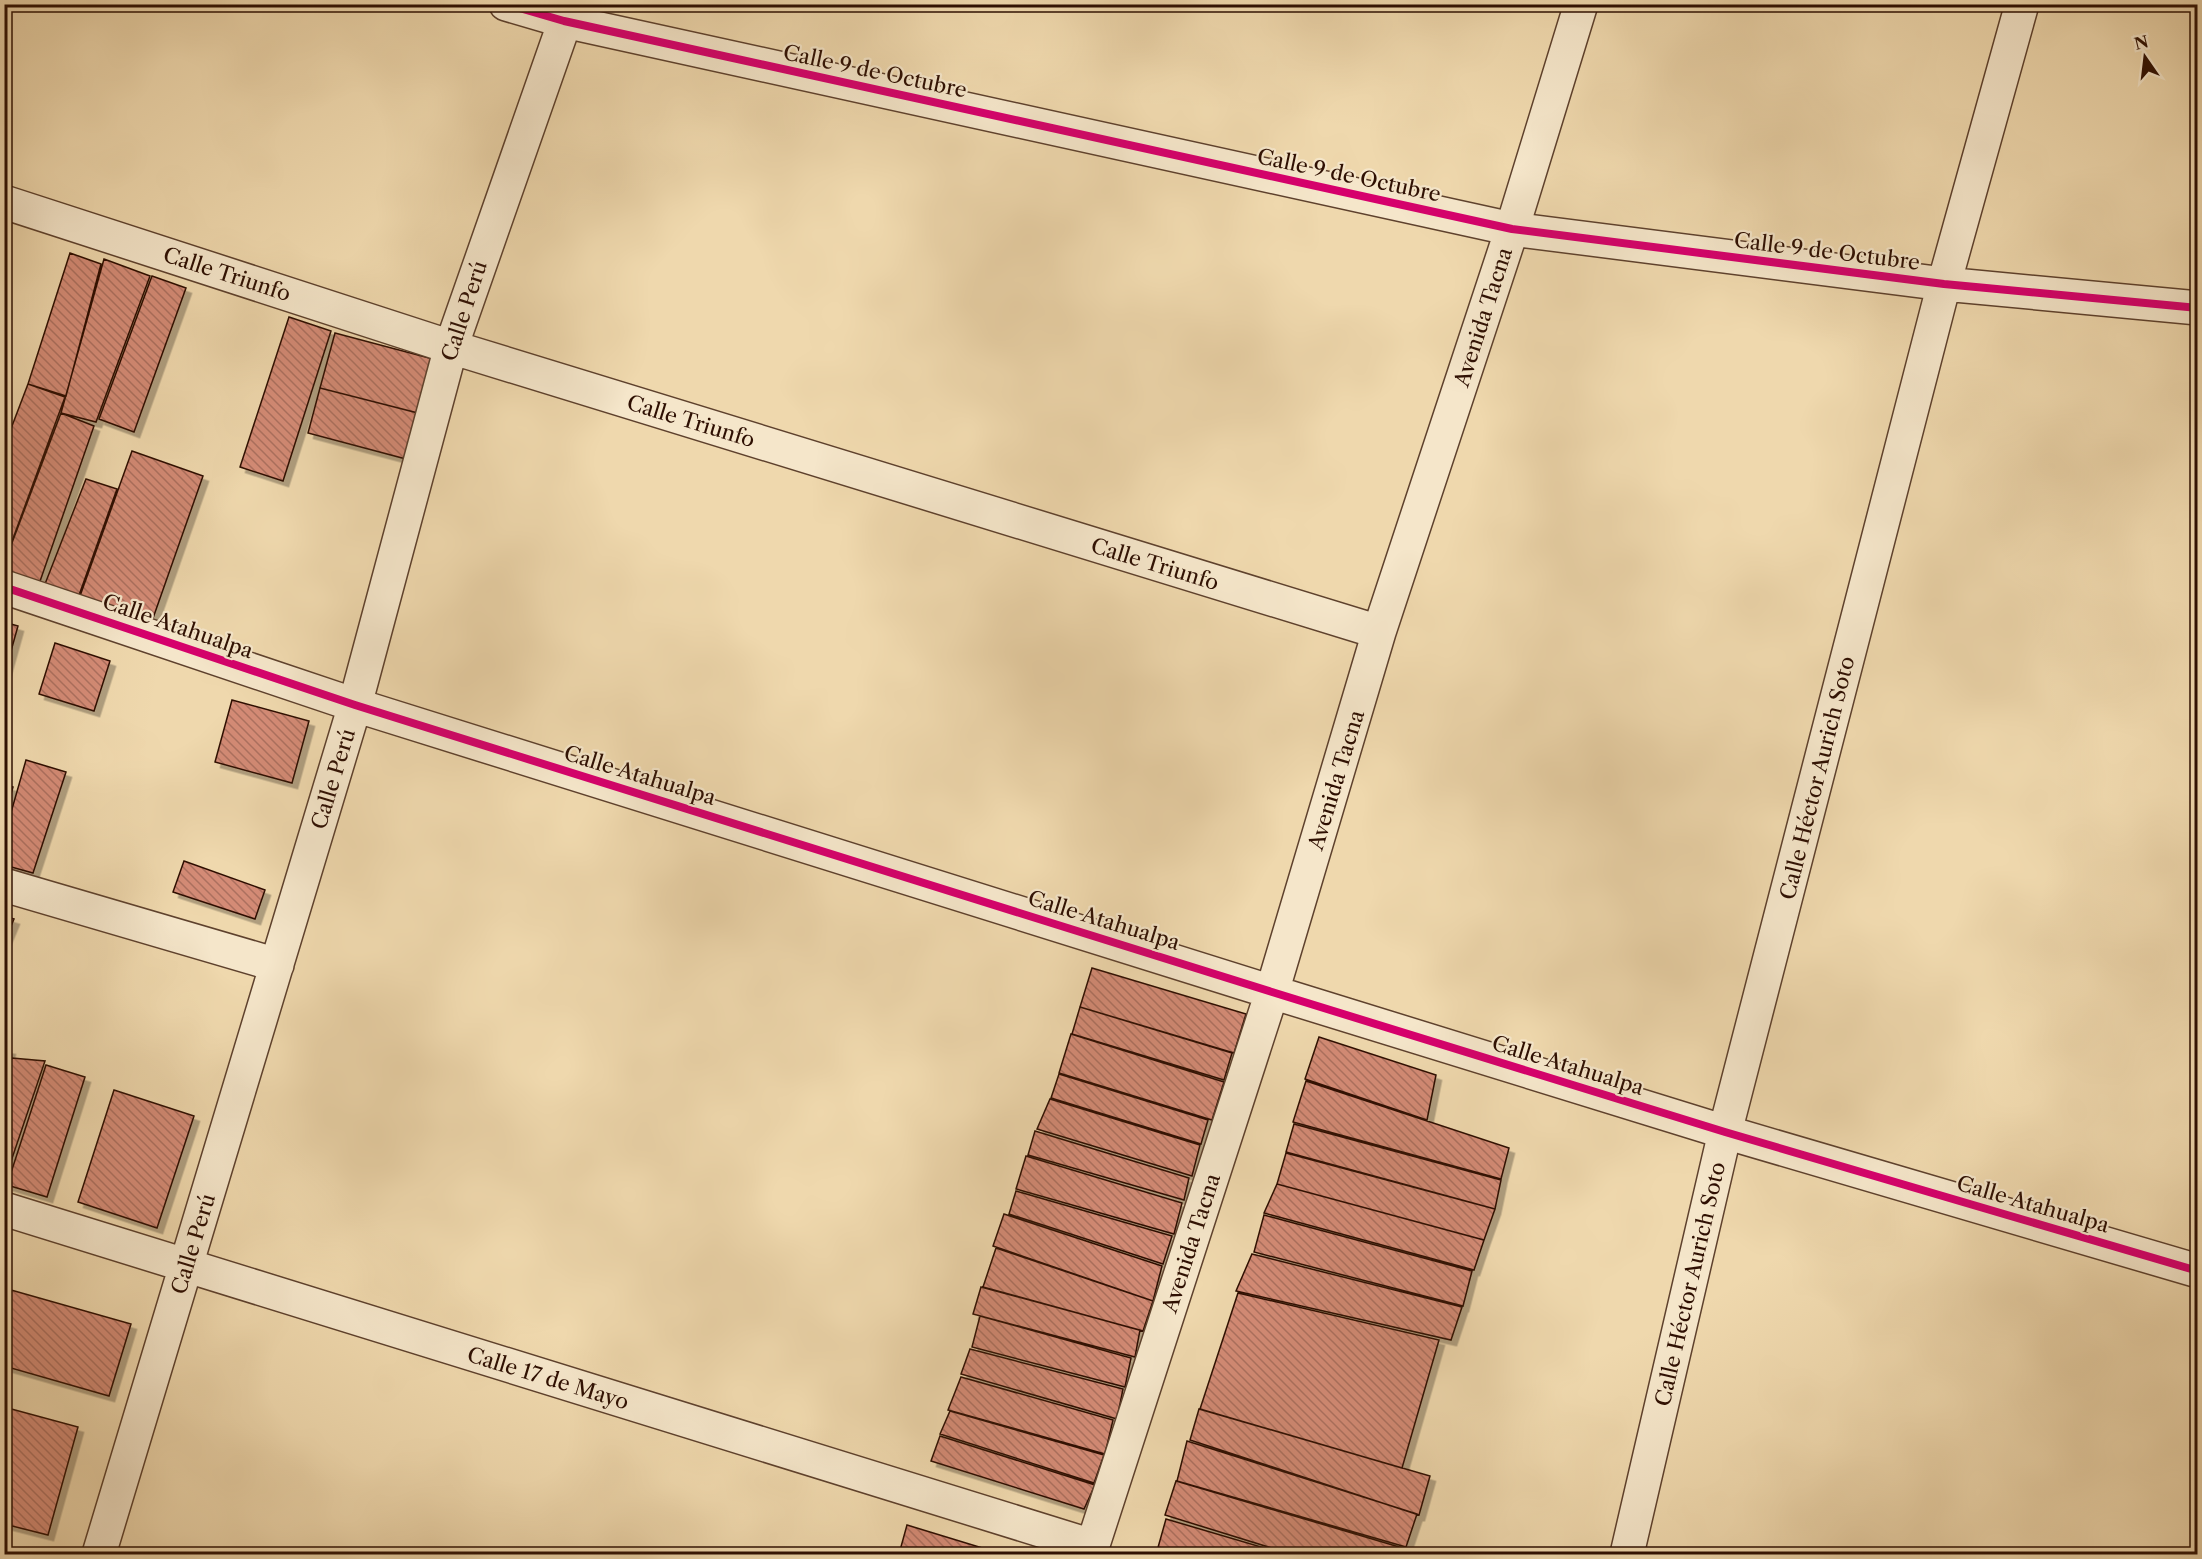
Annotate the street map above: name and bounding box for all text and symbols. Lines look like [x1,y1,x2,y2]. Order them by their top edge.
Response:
north arrow [2115,27,2175,87]
text: N [2132,31,2151,54]
street label: Calle 9 de Octubre [781,39,969,103]
street label: Calle 9 de Octubre [1255,143,1443,207]
street label: Calle 9 de Octubre [1733,227,1921,275]
street label: Calle Triunfo [160,242,294,306]
street label: Avenida Tacna [1448,243,1518,391]
street label: Calle Perú [436,257,492,364]
street label: Calle Triunfo [624,390,758,452]
street label: Calle Triunfo [1088,533,1222,595]
street label: Calle Atahualpa [99,589,257,664]
street label: Calle Héctor Aurich Soto [1775,654,1859,902]
street label: Avenida Tacna [1303,706,1369,854]
street label: Calle Perú [306,725,360,832]
street label: Calle Atahualpa [561,740,720,810]
street label: Calle Atahualpa [1025,885,1184,955]
street label: Calle Atahualpa [1489,1030,1648,1100]
street label: Calle Héctor Aurich Soto [1650,1159,1730,1409]
street label: Avenida Tacna [1156,1169,1226,1317]
street label: Calle Atahualpa [1954,1170,2113,1238]
street label: Calle Perú [166,1190,220,1297]
street label: Calle 17 de Mayo [464,1342,632,1414]

